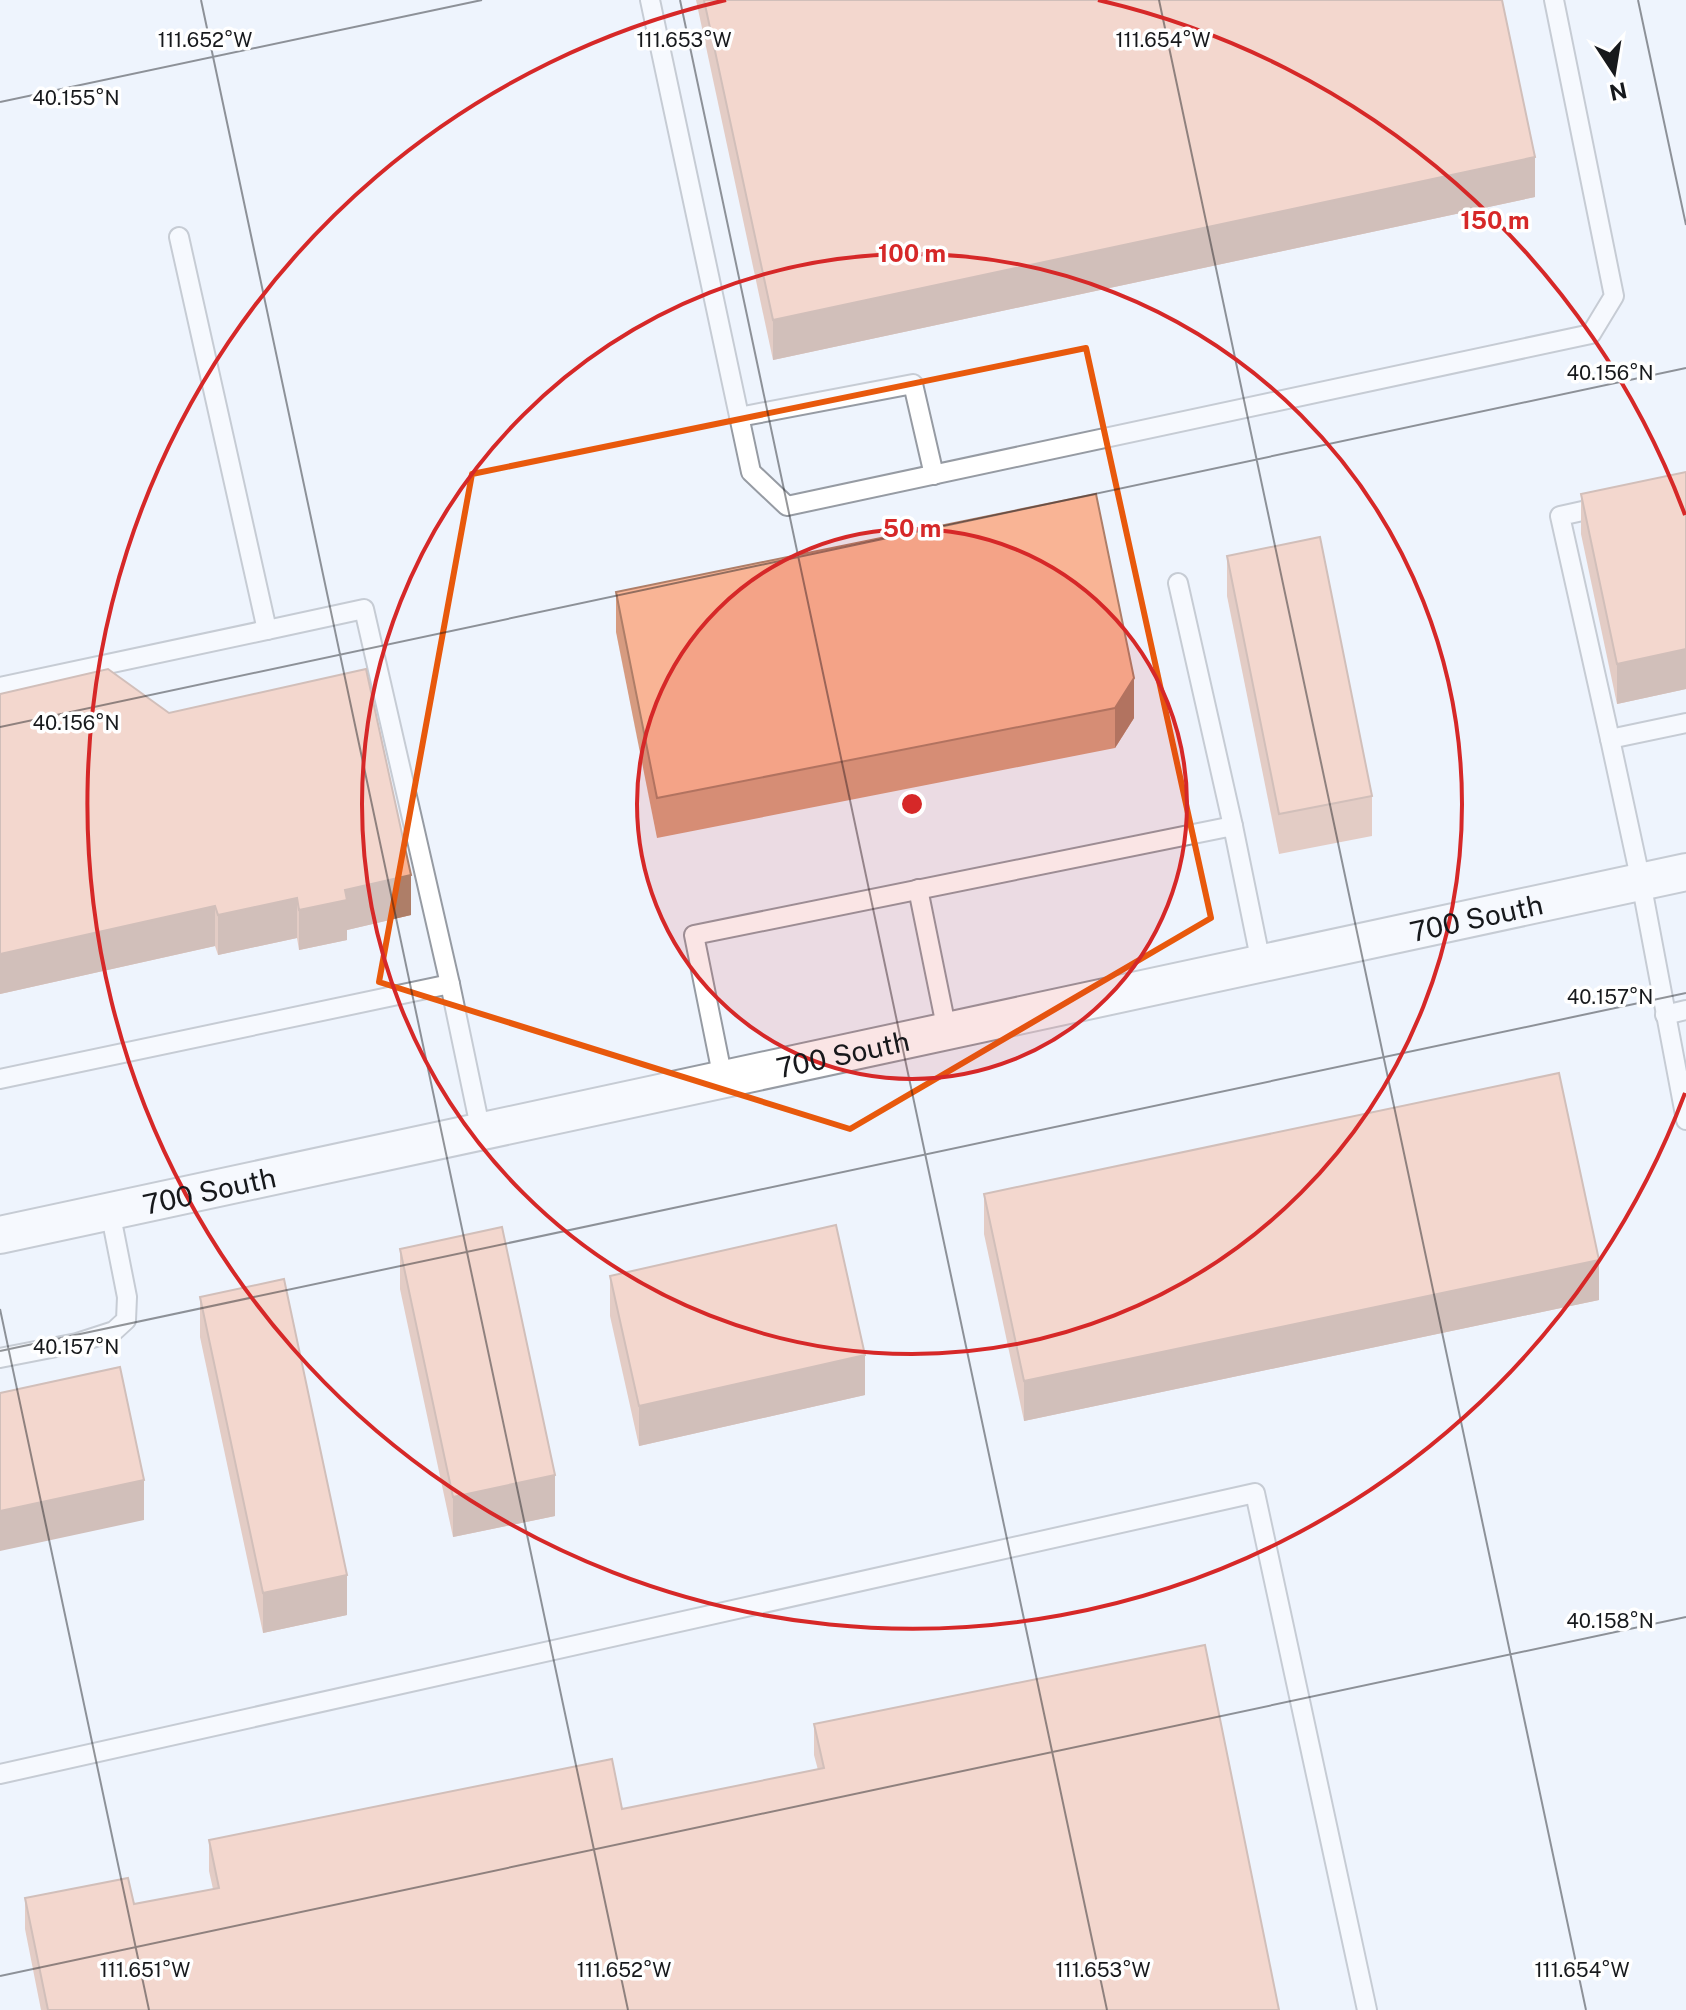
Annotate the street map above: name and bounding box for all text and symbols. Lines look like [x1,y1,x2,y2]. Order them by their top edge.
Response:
text: 111.652°W [158,28,252,52]
text: 111.653°W [636,28,732,52]
text: 111.654°W [1115,28,1211,52]
north arrow [1574,32,1654,112]
text: N [1607,77,1629,106]
text: 40.155°N [32,86,120,110]
text: 150 m [1461,206,1529,234]
text: 100 m [878,239,946,267]
text: 40.156°N [1566,361,1654,385]
text: 50 m [883,514,941,542]
text: 40.156°N [32,711,120,735]
centre of rings [898,790,926,818]
street label: 700 South [1407,887,1546,948]
text: 40.157°N [1567,985,1653,1009]
street label: 700 South [773,1023,912,1084]
street label: 700 South [140,1160,279,1220]
text: 40.157°N [33,1335,119,1359]
text: 40.158°N [1566,1609,1654,1633]
text: 111.651°W [100,1958,190,1982]
text: 111.652°W [577,1958,671,1982]
text: 111.653°W [1055,1958,1151,1982]
text: 111.654°W [1534,1958,1630,1982]

